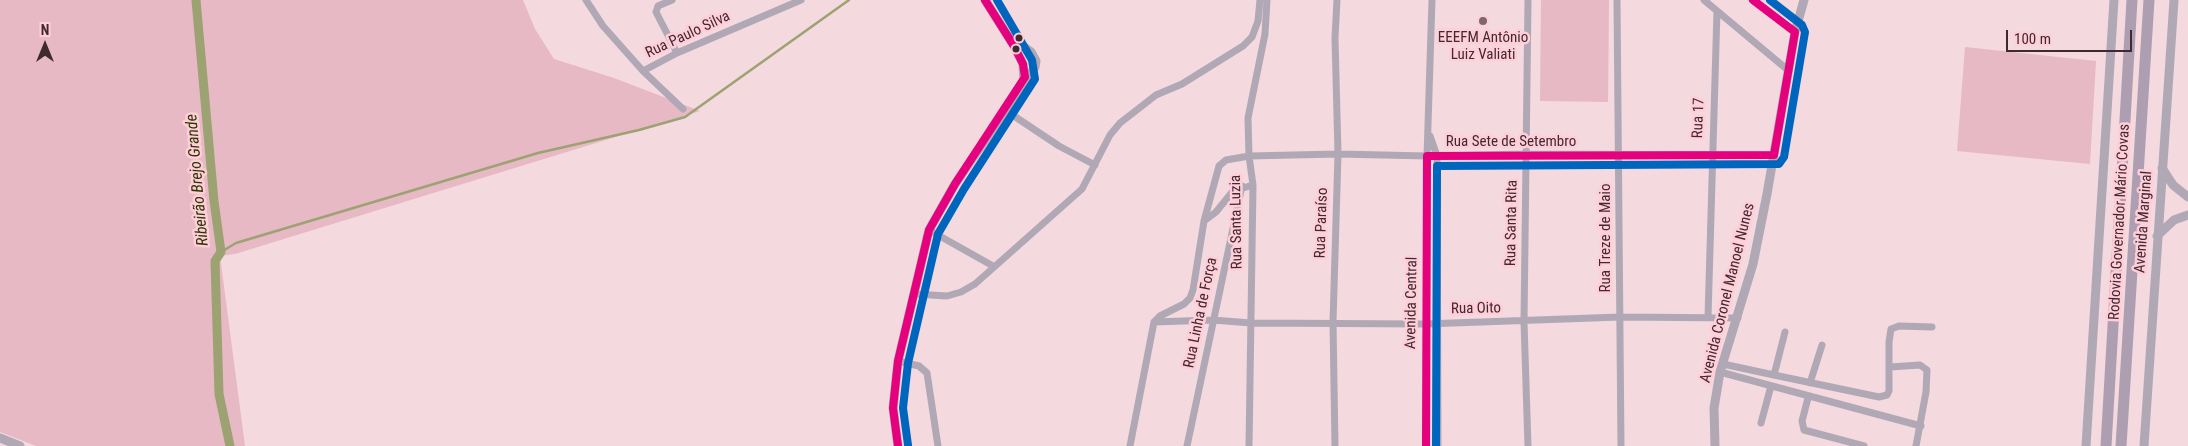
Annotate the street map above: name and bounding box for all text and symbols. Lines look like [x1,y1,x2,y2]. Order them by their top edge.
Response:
street label: Rua Paulo Silva [643,8,733,62]
marker: EEEFM Antônio Luiz Valiati [1477,15,1489,27]
north arrow [20,20,70,70]
scale bar [2008,20,2134,52]
text: N [41,22,49,38]
place label: EEEFM Antônio Luiz Valiati [1438,29,1528,64]
text: 100 m [2014,30,2051,48]
unlabelled marker [1014,33,1024,43]
unlabelled marker [1011,44,1021,54]
street label: Rua 17 [1689,97,1709,139]
water label: Ribeirão Brejo Grande [183,113,213,247]
street label: Rodovia Governador Mário Covas [2106,124,2134,320]
street label: Rua Sete de Setembro [1446,133,1576,151]
street label: Avenida Marginal [2131,170,2157,274]
street label: Rua Santa Luzia [1227,175,1247,269]
street label: Rua Santa Rita [1502,180,1522,266]
street label: Rua Treze de Maio [1597,184,1615,292]
street label: Rua Paraíso [1312,187,1332,259]
street label: Avenida Coronel Manoel Nunes [1697,201,1759,385]
street label: Rua Linha de Força [1180,256,1222,370]
street label: Avenida Central [1402,257,1422,349]
street label: Rua Oito [1451,300,1501,318]

